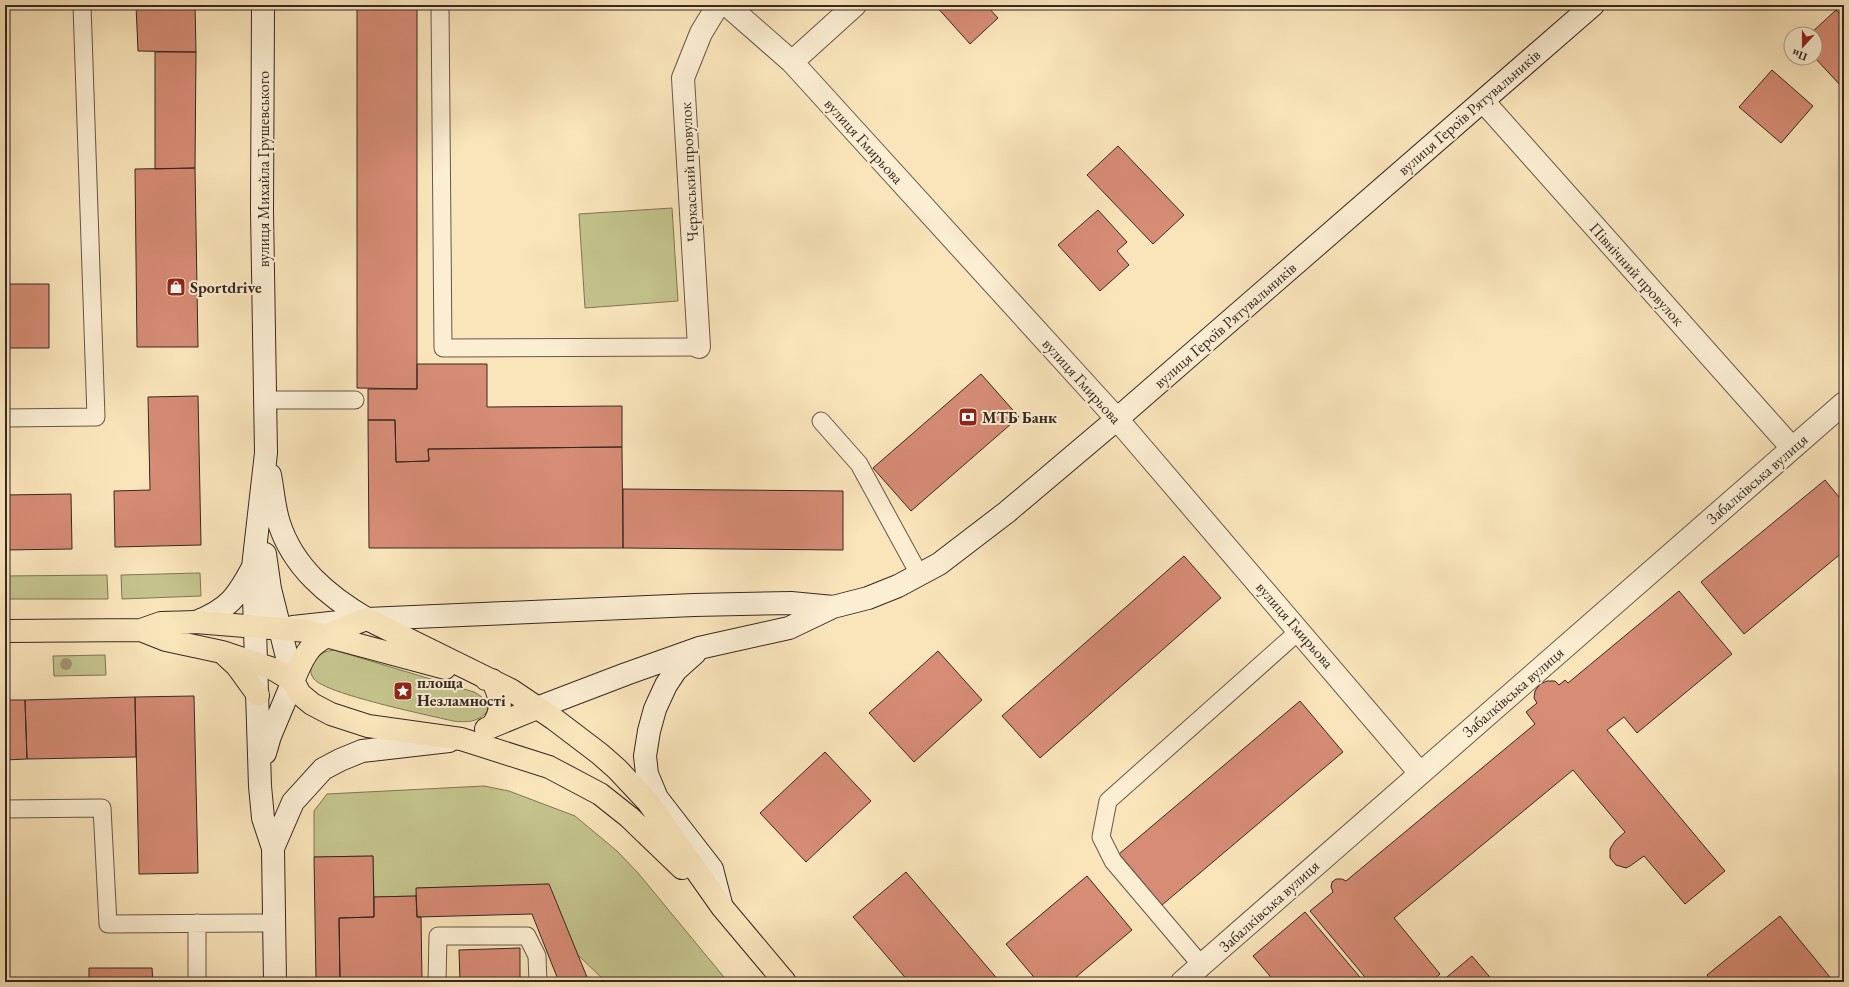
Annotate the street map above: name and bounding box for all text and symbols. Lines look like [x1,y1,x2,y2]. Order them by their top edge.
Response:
north arrow [1783,26,1823,66]
street label: вулиця Героїв Рятувальників [1393,44,1545,180]
text: Пн [1789,46,1809,65]
street label: вулиця Михайла Грушевського [253,71,274,267]
street label: вулиця Гмирьова [820,94,909,189]
street label: Черкаський провулок [675,101,703,243]
street label: Північний провулок [1585,218,1689,331]
street label: вулиця Героїв Рятувальників [1149,257,1301,393]
shop icon: Sportdrive [165,276,187,298]
place label: Sportdrive [190,277,262,298]
street label: вулиця Гмирьова [1038,334,1127,429]
bank icon: МТБ Банк [957,406,979,428]
place label: МТБ Банк [982,407,1057,428]
street label: Забалківська вулиця [1702,429,1812,529]
street label: вулиця Гмирьова [1251,577,1339,673]
street label: Забалківська вулиця [1458,642,1568,742]
place label: площа Незламності [417,672,506,711]
place icon: площа Незламності [392,680,414,702]
street label: Забалківська вулиця [1214,855,1324,957]

